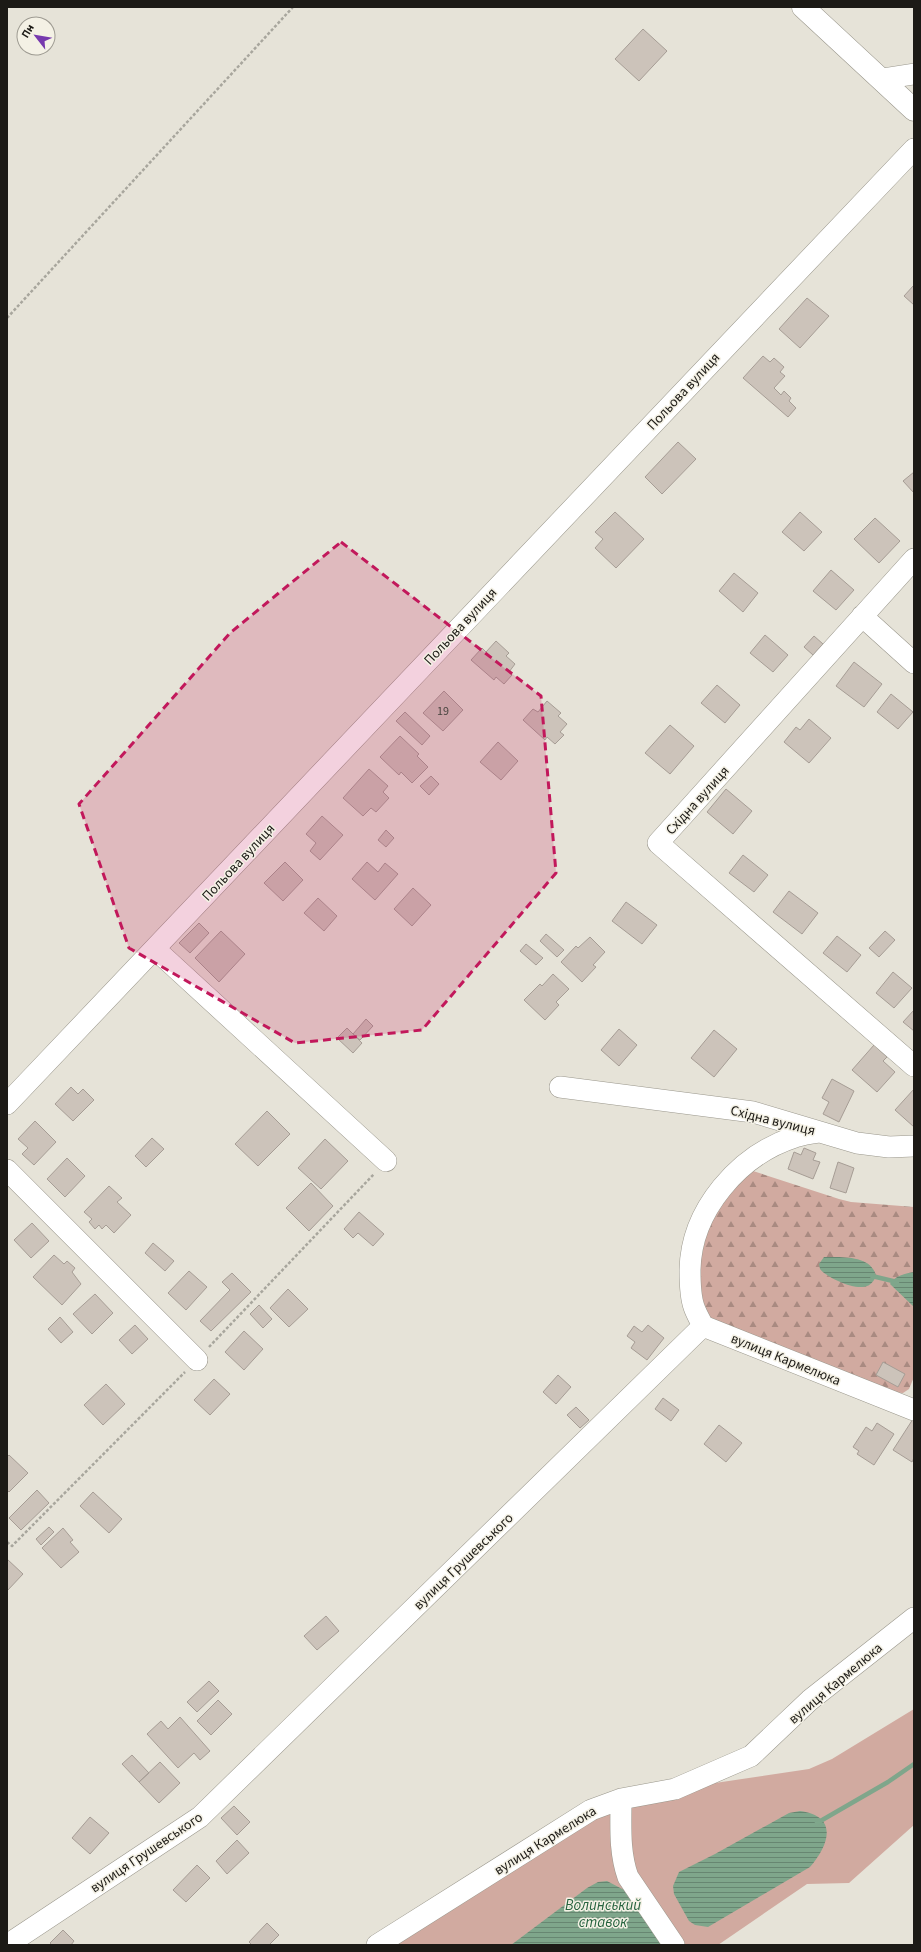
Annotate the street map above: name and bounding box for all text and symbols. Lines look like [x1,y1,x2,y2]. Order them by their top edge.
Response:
north arrow [16,16,56,56]
text: Пн [18,21,38,41]
street label: Польова вулиця [643,349,725,435]
street label: Польова вулиця [420,584,502,670]
house number: 19 [437,703,449,720]
street label: Східна вулиця [661,762,734,840]
street label: Польова вулиця [198,820,280,906]
street label: Східна вулиця [728,1101,817,1141]
street label: вулиця Кармелюка [728,1329,844,1391]
street label: вулиця Грушевського [409,1509,518,1615]
street label: вулиця Кармелюка [784,1638,887,1729]
street label: вулиця Кармелюка [491,1801,600,1880]
street label: вулиця Грушевського [86,1808,207,1898]
water label: Волинський ставок [565,1895,641,1933]

